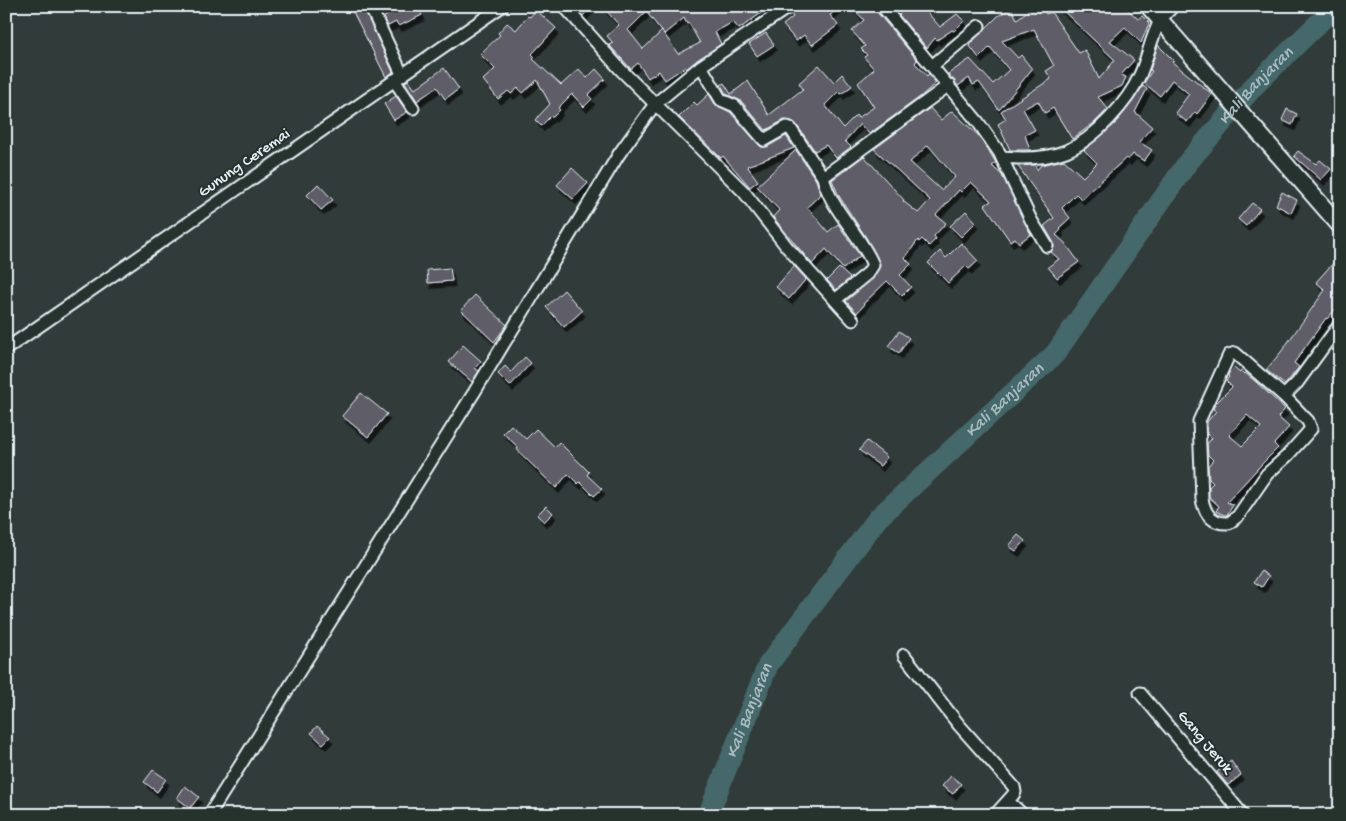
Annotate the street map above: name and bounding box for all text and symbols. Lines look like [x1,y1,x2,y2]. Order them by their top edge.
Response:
water label: Kali Banjaran [1214,42,1298,130]
street label: Gunung Ceremai [195,125,295,203]
water label: Kali Banjaran [961,359,1049,442]
water label: Kali Banjaran [721,660,778,761]
street label: Gang Jeruk [1172,708,1237,780]

